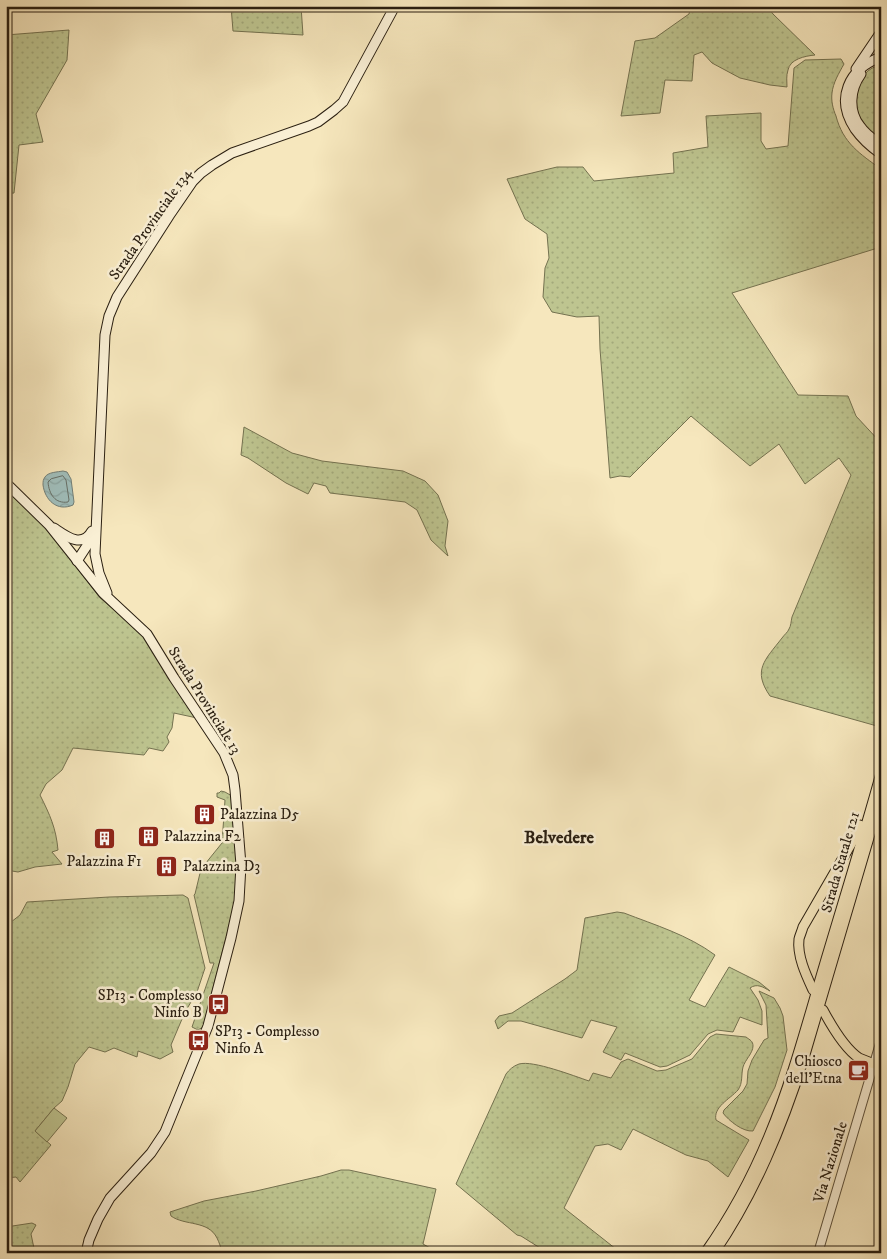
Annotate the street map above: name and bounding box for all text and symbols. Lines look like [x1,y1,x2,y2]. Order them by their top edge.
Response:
street label: Strada Provinciale 134 [105,165,196,284]
street label: Strada Provinciale 13 [164,643,245,758]
building icon: Palazzina D5 [192,802,216,826]
place label: Palazzina D5 [220,805,299,824]
street label: Strada Statale 121 [817,809,864,915]
building icon: Palazzina F2 [136,824,160,848]
building icon: Palazzina F1 [92,826,116,850]
place label: Palazzina F2 [164,827,241,846]
district label: Belvedere [524,827,595,849]
place label: Palazzina F1 [67,852,141,871]
building icon: Palazzina D3 [155,854,179,878]
place label: Palazzina D3 [183,857,260,876]
place label: SP13 - Complesso Ninfo B [98,986,202,1022]
bus stop icon: SP13 - Complesso Ninfo B [206,992,230,1016]
place label: SP13 - Complesso Ninfo A [215,1022,319,1058]
bus stop icon: SP13 - Complesso Ninfo A [187,1028,211,1052]
place label: Chiosco dell'Etna [786,1052,843,1088]
cafe icon: Chiosco dell'Etna [846,1058,870,1082]
street label: Via Nazionale [809,1119,852,1206]

